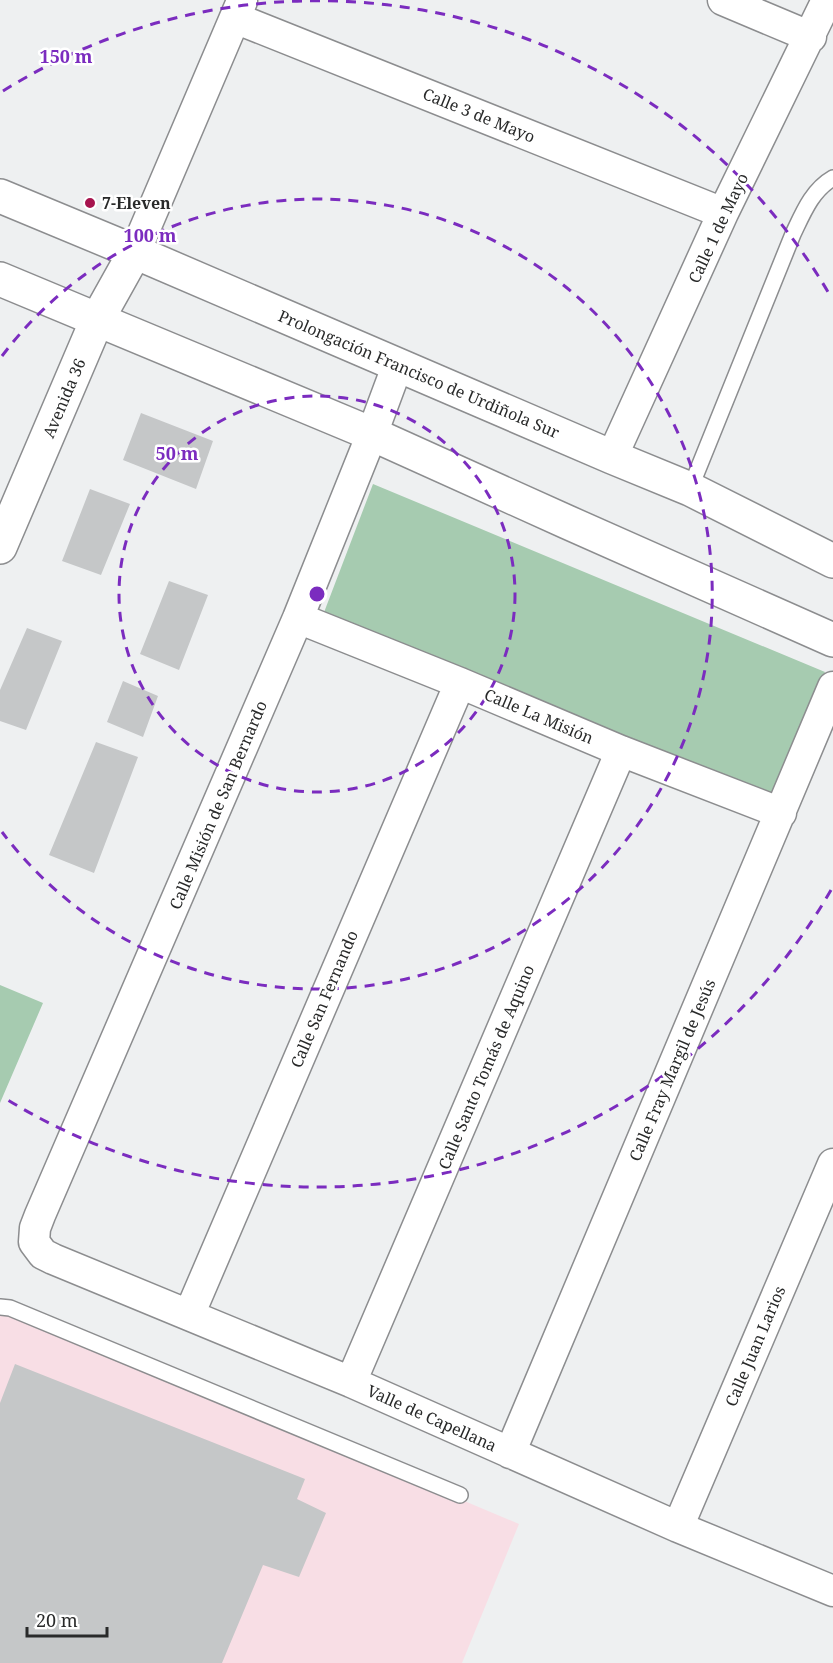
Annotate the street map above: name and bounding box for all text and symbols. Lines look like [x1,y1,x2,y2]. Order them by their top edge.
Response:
text: 150 m [40,44,93,68]
street label: Calle 3 de Mayo [420,82,538,148]
street label: Calle 1 de Mayo [683,169,753,287]
place label: 7-Eleven [102,192,171,214]
marker: 7-Eleven [83,196,97,210]
text: 100 m [124,223,177,247]
street label: Prolongación Francisco de Urdiñola Sur [275,305,563,444]
street label: Avenida 36 [37,355,91,441]
text: 50 m [156,441,199,465]
centre of rings [307,584,327,604]
street label: Calle La Misión [481,683,597,749]
street label: Calle Misión de San Bernardo [164,697,272,913]
street label: Calle San Fernando [285,927,363,1071]
street label: Calle Santo Tomás de Aquino [433,961,539,1173]
street label: Calle Fray Margil de Jesús [624,976,720,1164]
street label: Calle Juan Larios [720,1282,790,1410]
street label: Valle de Capellana [364,1380,500,1456]
scale bar [27,1600,106,1638]
text: 20 m [36,1608,78,1632]

